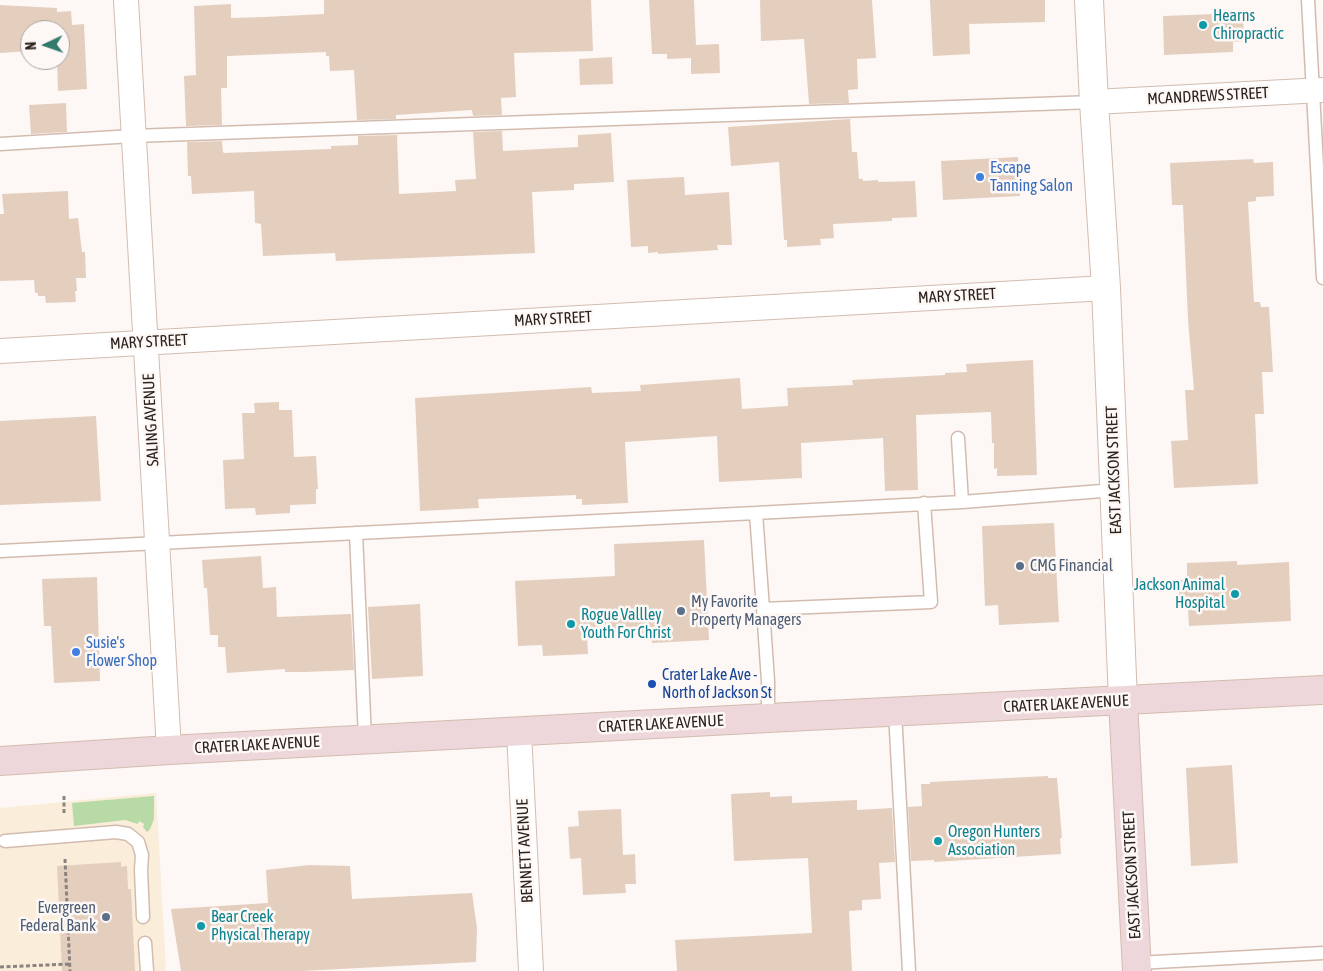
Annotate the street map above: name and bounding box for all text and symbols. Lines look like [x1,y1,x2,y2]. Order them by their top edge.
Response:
place label: Hearns Chiropractic [1213,6,1283,44]
marker: Hearns Chiropractic [1197,19,1209,31]
north arrow [20,20,70,70]
text: N [23,41,39,50]
street label: MCANDREWS STREET [1147,83,1269,109]
place label: Escape Tanning Salon [990,158,1073,196]
marker: Escape Tanning Salon [974,171,986,183]
street label: MARY STREET [917,284,997,308]
street label: MARY STREET [513,307,593,331]
street label: MARY STREET [109,330,189,354]
street label: SALING AVENUE [139,373,163,467]
street label: EAST JACKSON STREET [1102,405,1126,535]
place label: CMG Financial [1030,556,1113,576]
marker: CMG Financial [1014,560,1026,572]
place label: Jackson Animal Hospital [1134,575,1225,613]
marker: Jackson Animal Hospital [1229,588,1241,600]
place label: My Favorite Property Managers [691,592,801,630]
place label: Rogue Vallley Youth For Christ [581,605,671,643]
marker: My Favorite Property Managers [675,605,687,617]
marker: Rogue Vallley Youth For Christ [565,618,577,630]
place label: Susie's Flower Shop [86,633,157,671]
marker: Susie's Flower Shop [70,646,82,658]
place label: Crater Lake Ave - North of Jackson St [662,665,772,703]
marker: Crater Lake Ave - North of Jackson St [646,678,658,690]
street label: CRATER LAKE AVENUE [1003,691,1129,717]
street label: CRATER LAKE AVENUE [598,711,724,737]
street label: CRATER LAKE AVENUE [194,732,320,758]
street label: BENNETT AVENUE [513,798,537,904]
street label: EAST JACKSON STREET [1119,810,1145,940]
place label: Oregon Hunters Association [948,822,1040,860]
marker: Oregon Hunters Association [932,835,944,847]
place label: Evergreen Federal Bank [20,898,96,936]
place label: Bear Creek Physical Therapy [211,907,310,945]
marker: Evergreen Federal Bank [100,911,112,923]
marker: Bear Creek Physical Therapy [195,920,207,932]

